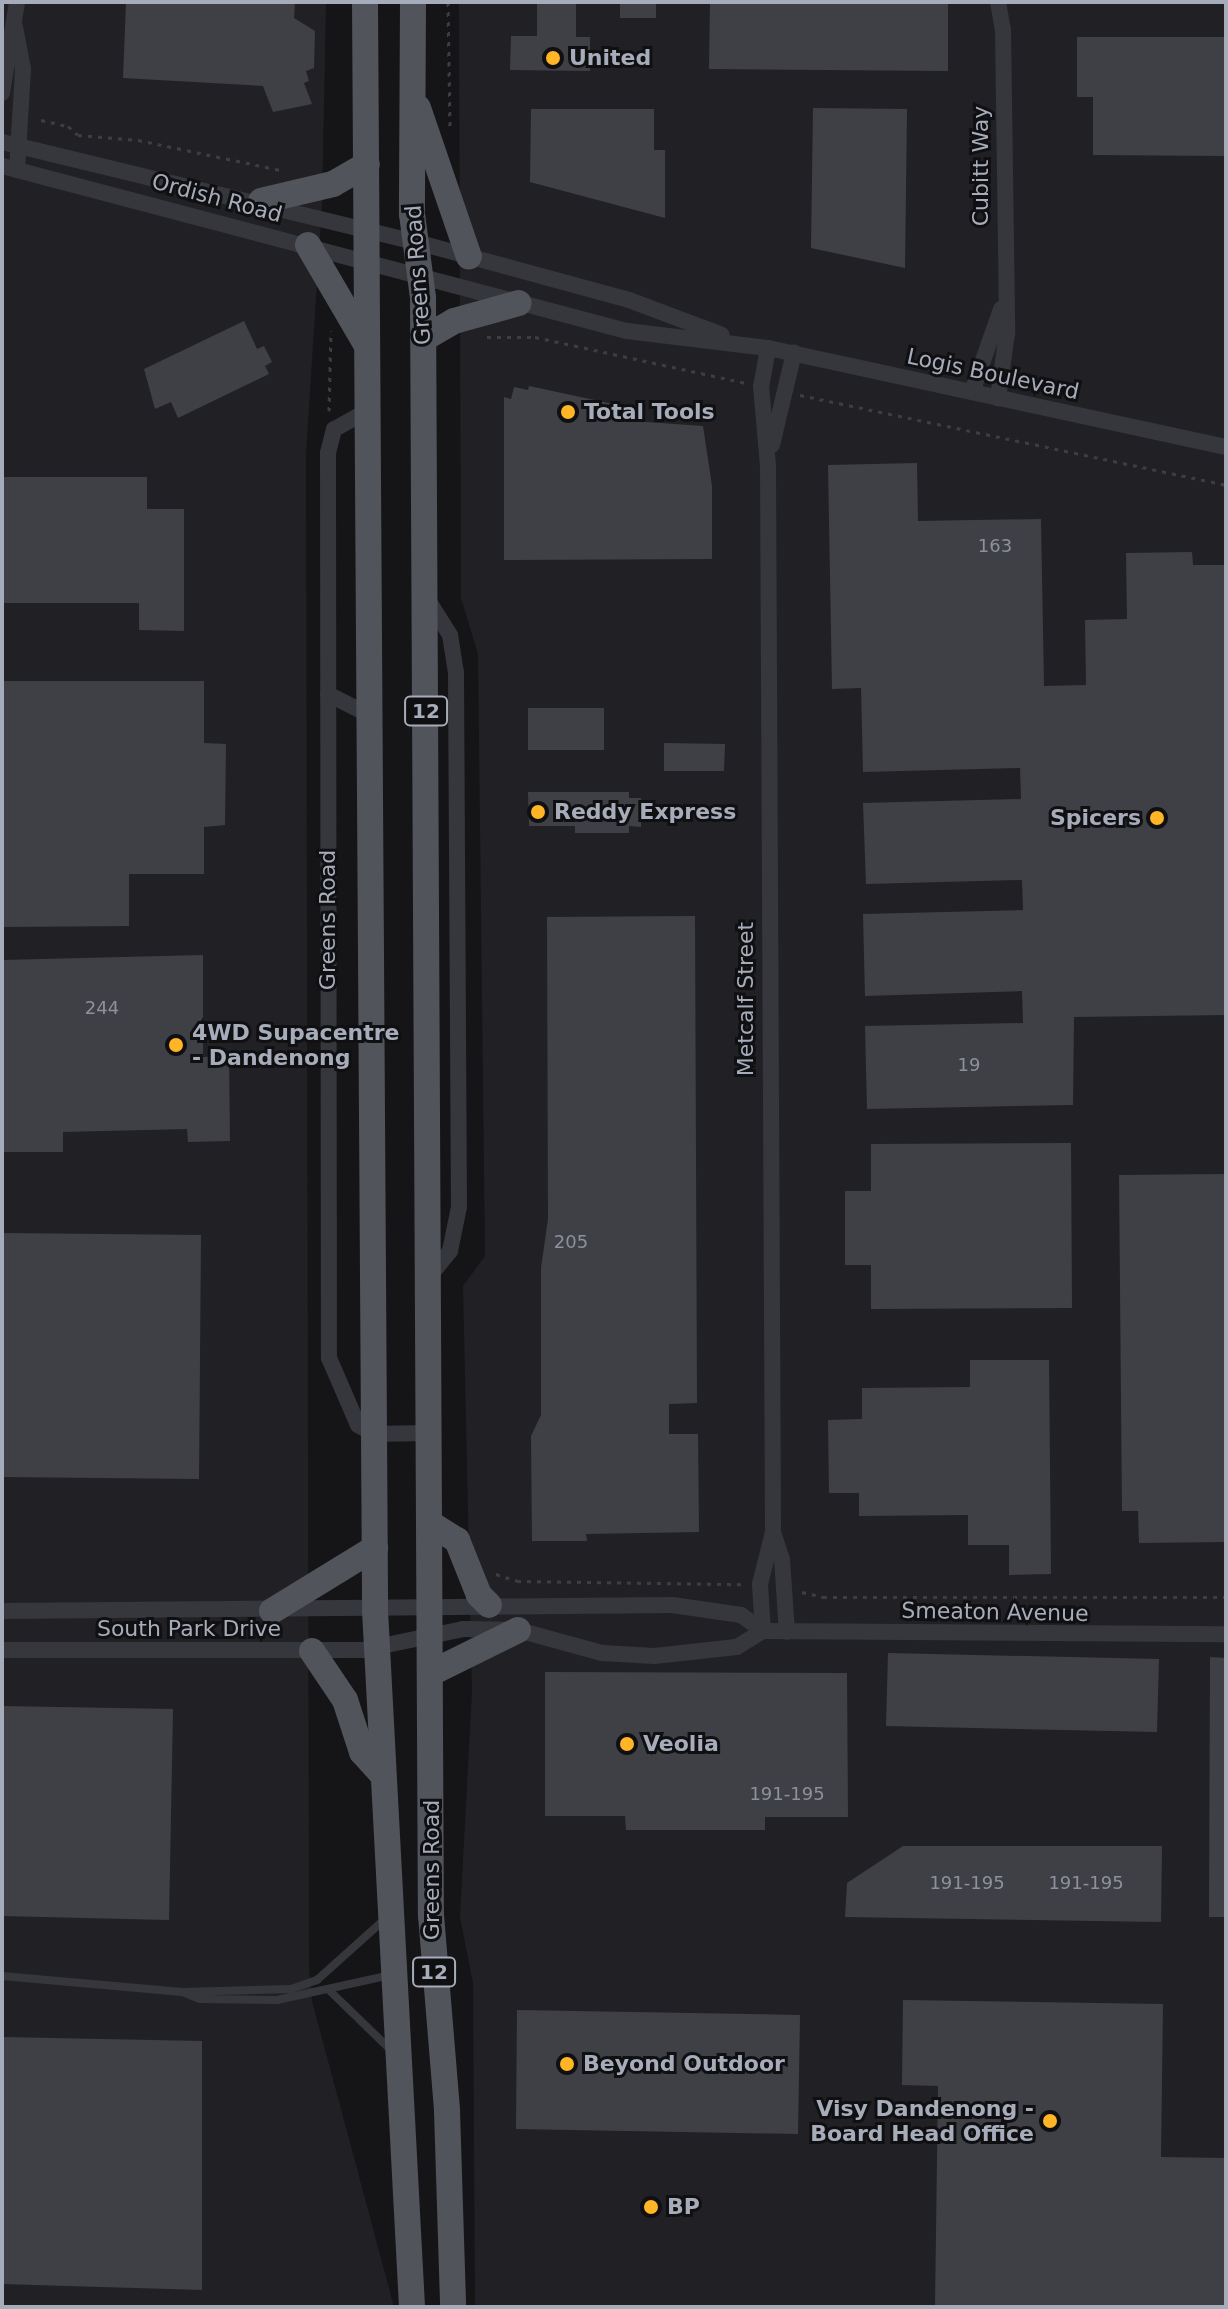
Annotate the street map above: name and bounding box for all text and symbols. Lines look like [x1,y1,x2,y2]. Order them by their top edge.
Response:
place label: United [569,45,651,71]
marker: United [544,49,562,67]
street label: Cubitt Way [968,106,994,226]
street label: Ordish Road [149,168,285,228]
street label: Greens Road [400,204,436,346]
street label: Logis Boulevard [905,343,1081,405]
place label: Total Tools [584,399,715,425]
marker: Total Tools [559,403,577,421]
house number: 163 [978,535,1012,557]
road number: 12 [404,695,448,727]
place label: Reddy Express [554,799,736,825]
marker: Reddy Express [529,803,547,821]
place label: Spicers [1050,805,1141,831]
marker: Spicers [1148,809,1166,827]
street label: Greens Road [315,850,341,990]
street label: Metcalf Street [733,922,759,1076]
house number: 244 [85,997,119,1019]
place label: 4WD Supacentre - Dandenong [192,1019,400,1070]
marker: 4WD Supacentre - Dandenong [167,1036,185,1054]
house number: 19 [958,1054,980,1076]
house number: 205 [554,1231,588,1253]
street label: Smeaton Avenue [901,1597,1089,1627]
street label: South Park Drive [97,1616,281,1642]
place label: Veolia [643,1731,719,1757]
marker: Veolia [618,1735,636,1753]
house number: 191-195 [749,1783,825,1805]
street label: Greens Road [419,1800,445,1940]
house number: 191-195 [929,1872,1005,1894]
house number: 191-195 [1048,1872,1124,1894]
road number: 12 [412,1956,456,1988]
place label: Beyond Outdoor [583,2051,785,2077]
marker: Beyond Outdoor [558,2055,576,2073]
place label: Visy Dandenong - Board Head Office [810,2095,1034,2146]
marker: Visy Dandenong - Board Head Office [1041,2112,1059,2130]
place label: BP [667,2194,700,2220]
marker: BP [642,2198,660,2216]

